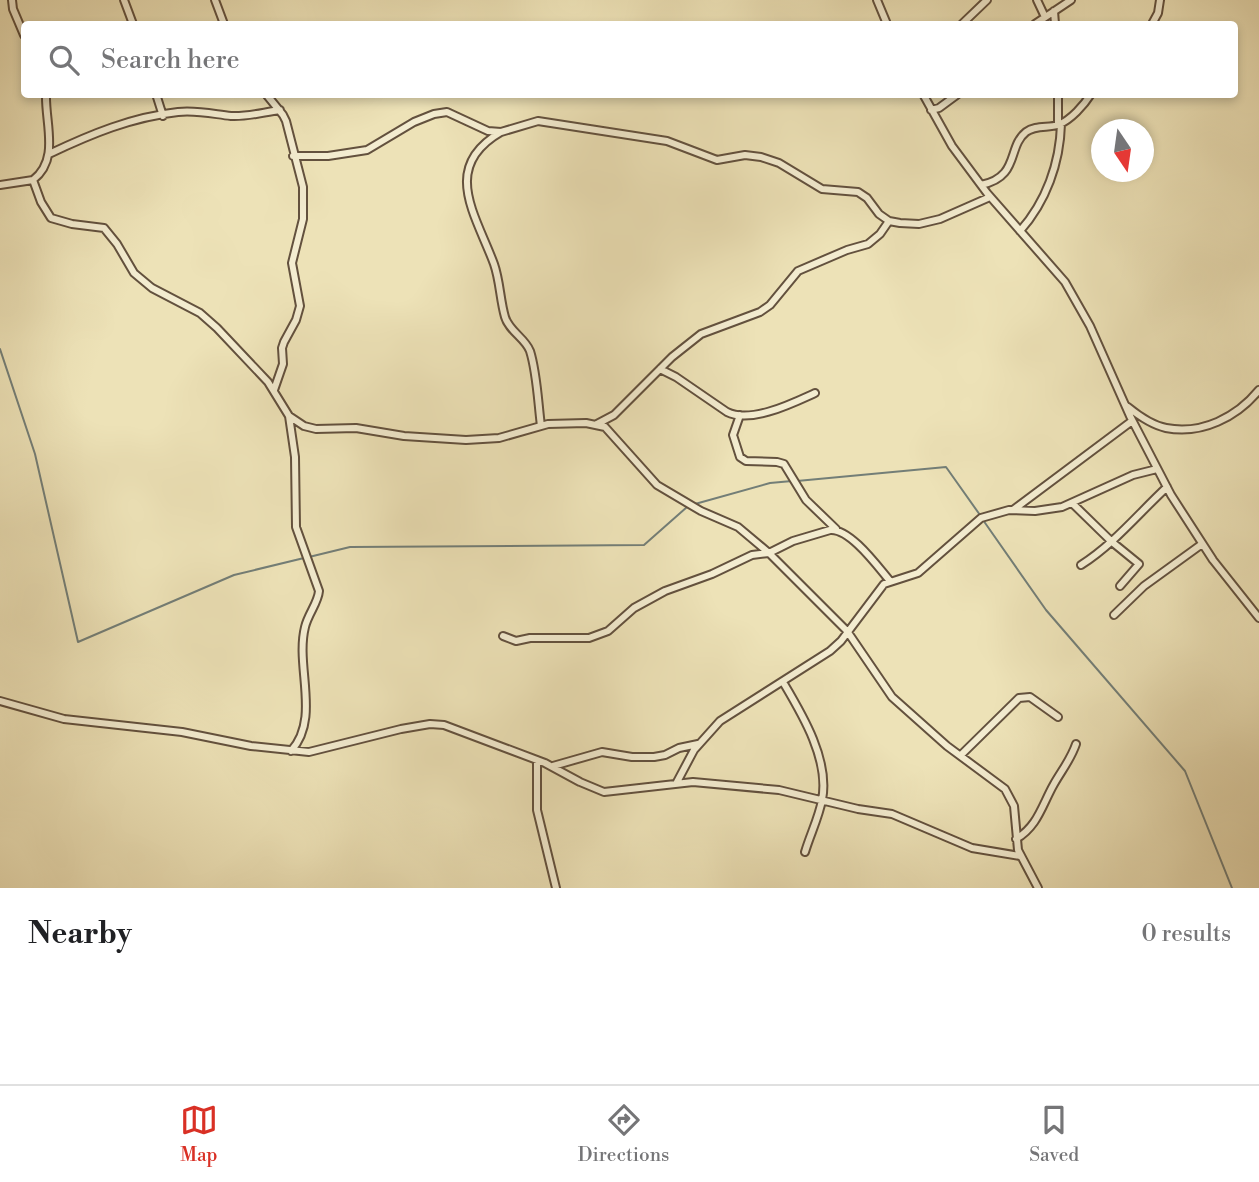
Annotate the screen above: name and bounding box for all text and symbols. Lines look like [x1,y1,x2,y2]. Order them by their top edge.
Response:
search box [21,21,1238,98]
icon: search [45,41,83,79]
text: Search here [101,44,240,76]
north arrow [1091,119,1154,182]
text: Nearby [28,915,132,953]
text: 0 results [1141,920,1231,948]
tab: Map [180,1101,218,1167]
tab: Directions [578,1101,669,1167]
tab: Saved [1029,1101,1079,1167]

